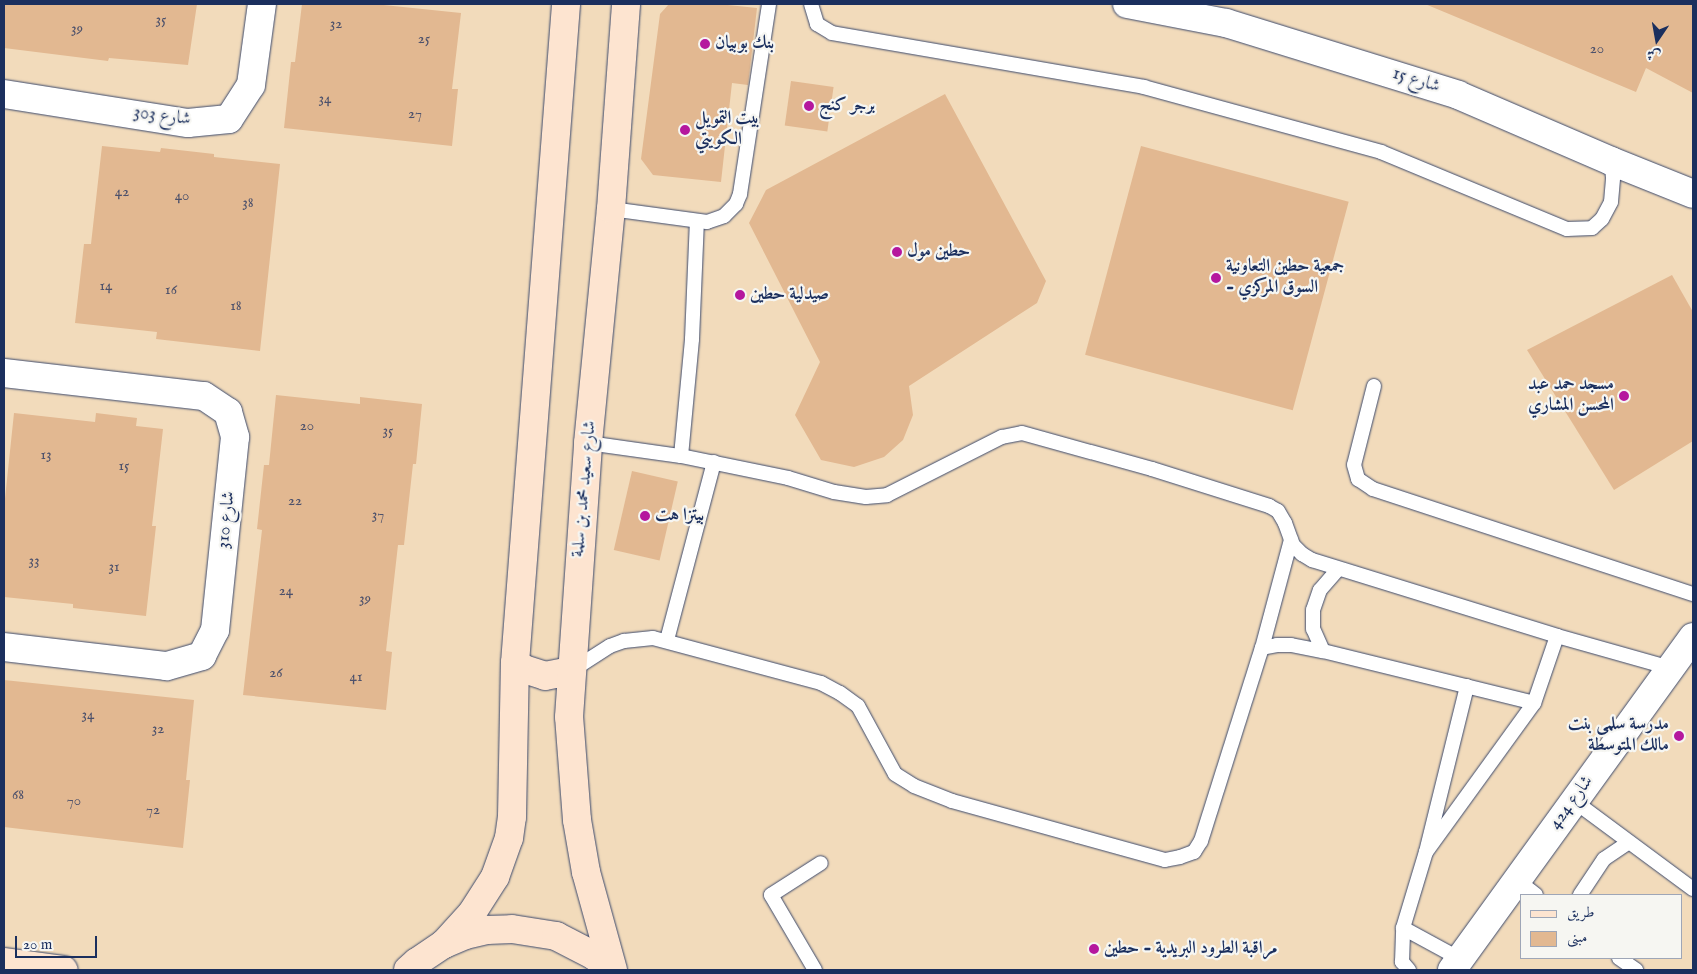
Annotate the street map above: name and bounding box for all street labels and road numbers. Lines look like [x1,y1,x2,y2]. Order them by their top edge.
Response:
street label: شارع 15 [1390,64,1442,98]
street label: شارع 303 [132,103,192,131]
street label: شارع سعيد محمد بن سلمة [568,420,602,558]
street label: شارع 310 [213,490,241,550]
street label: شارع 424 [1545,772,1599,834]

